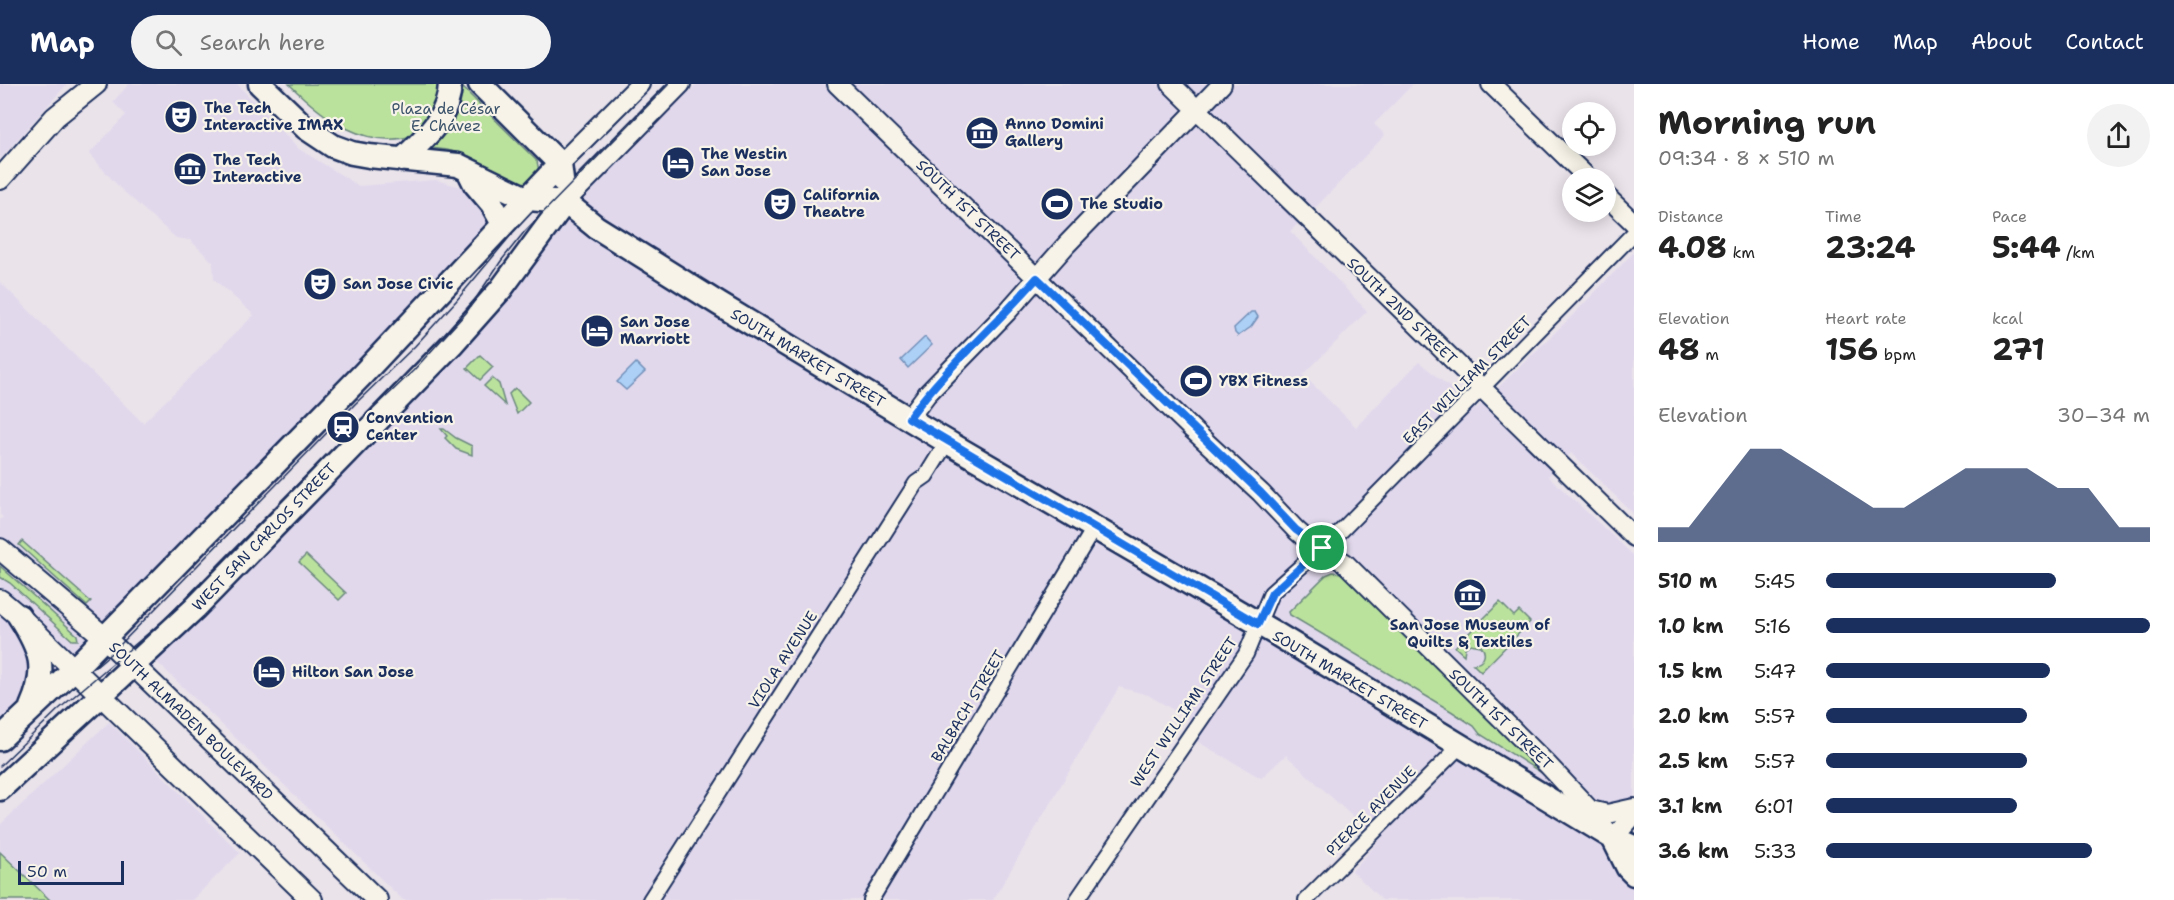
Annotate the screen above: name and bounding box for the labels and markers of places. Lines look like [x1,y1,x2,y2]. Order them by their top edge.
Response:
place label: The Tech Interactive IMAX [204,98,343,135]
theatre icon: The Tech Interactive IMAX [163,99,199,135]
place label: Anno Domini Gallery [1005,114,1104,151]
museum icon: Anno Domini Gallery [964,115,1000,151]
place label: The Westin San Jose [701,144,787,181]
hotel icon: The Westin San Jose [660,145,696,181]
place label: The Tech Interactive [213,150,302,187]
museum icon: The Tech Interactive [172,151,208,187]
place label: California Theatre [803,185,880,222]
theatre icon: California Theatre [762,186,798,222]
sports icon: The Studio [1039,186,1075,222]
place label: The Studio [1080,194,1163,214]
theatre icon: San Jose Civic [302,266,338,302]
place label: San Jose Civic [343,274,453,294]
place label: San Jose Marriott [620,312,690,349]
hotel icon: San Jose Marriott [579,313,615,349]
sports icon: YBX Fitness [1178,363,1214,399]
place label: YBX Fitness [1219,371,1308,391]
place label: Convention Center [366,408,453,445]
station icon: Convention Center [325,409,361,445]
pin [1296,522,1347,573]
museum icon: San Jose Museum of Quilts & Textiles [1452,577,1488,613]
place label: San Jose Museum of Quilts & Textiles [1390,615,1550,652]
hotel icon: Hilton San Jose [251,654,287,690]
place label: Hilton San Jose [292,662,414,682]

